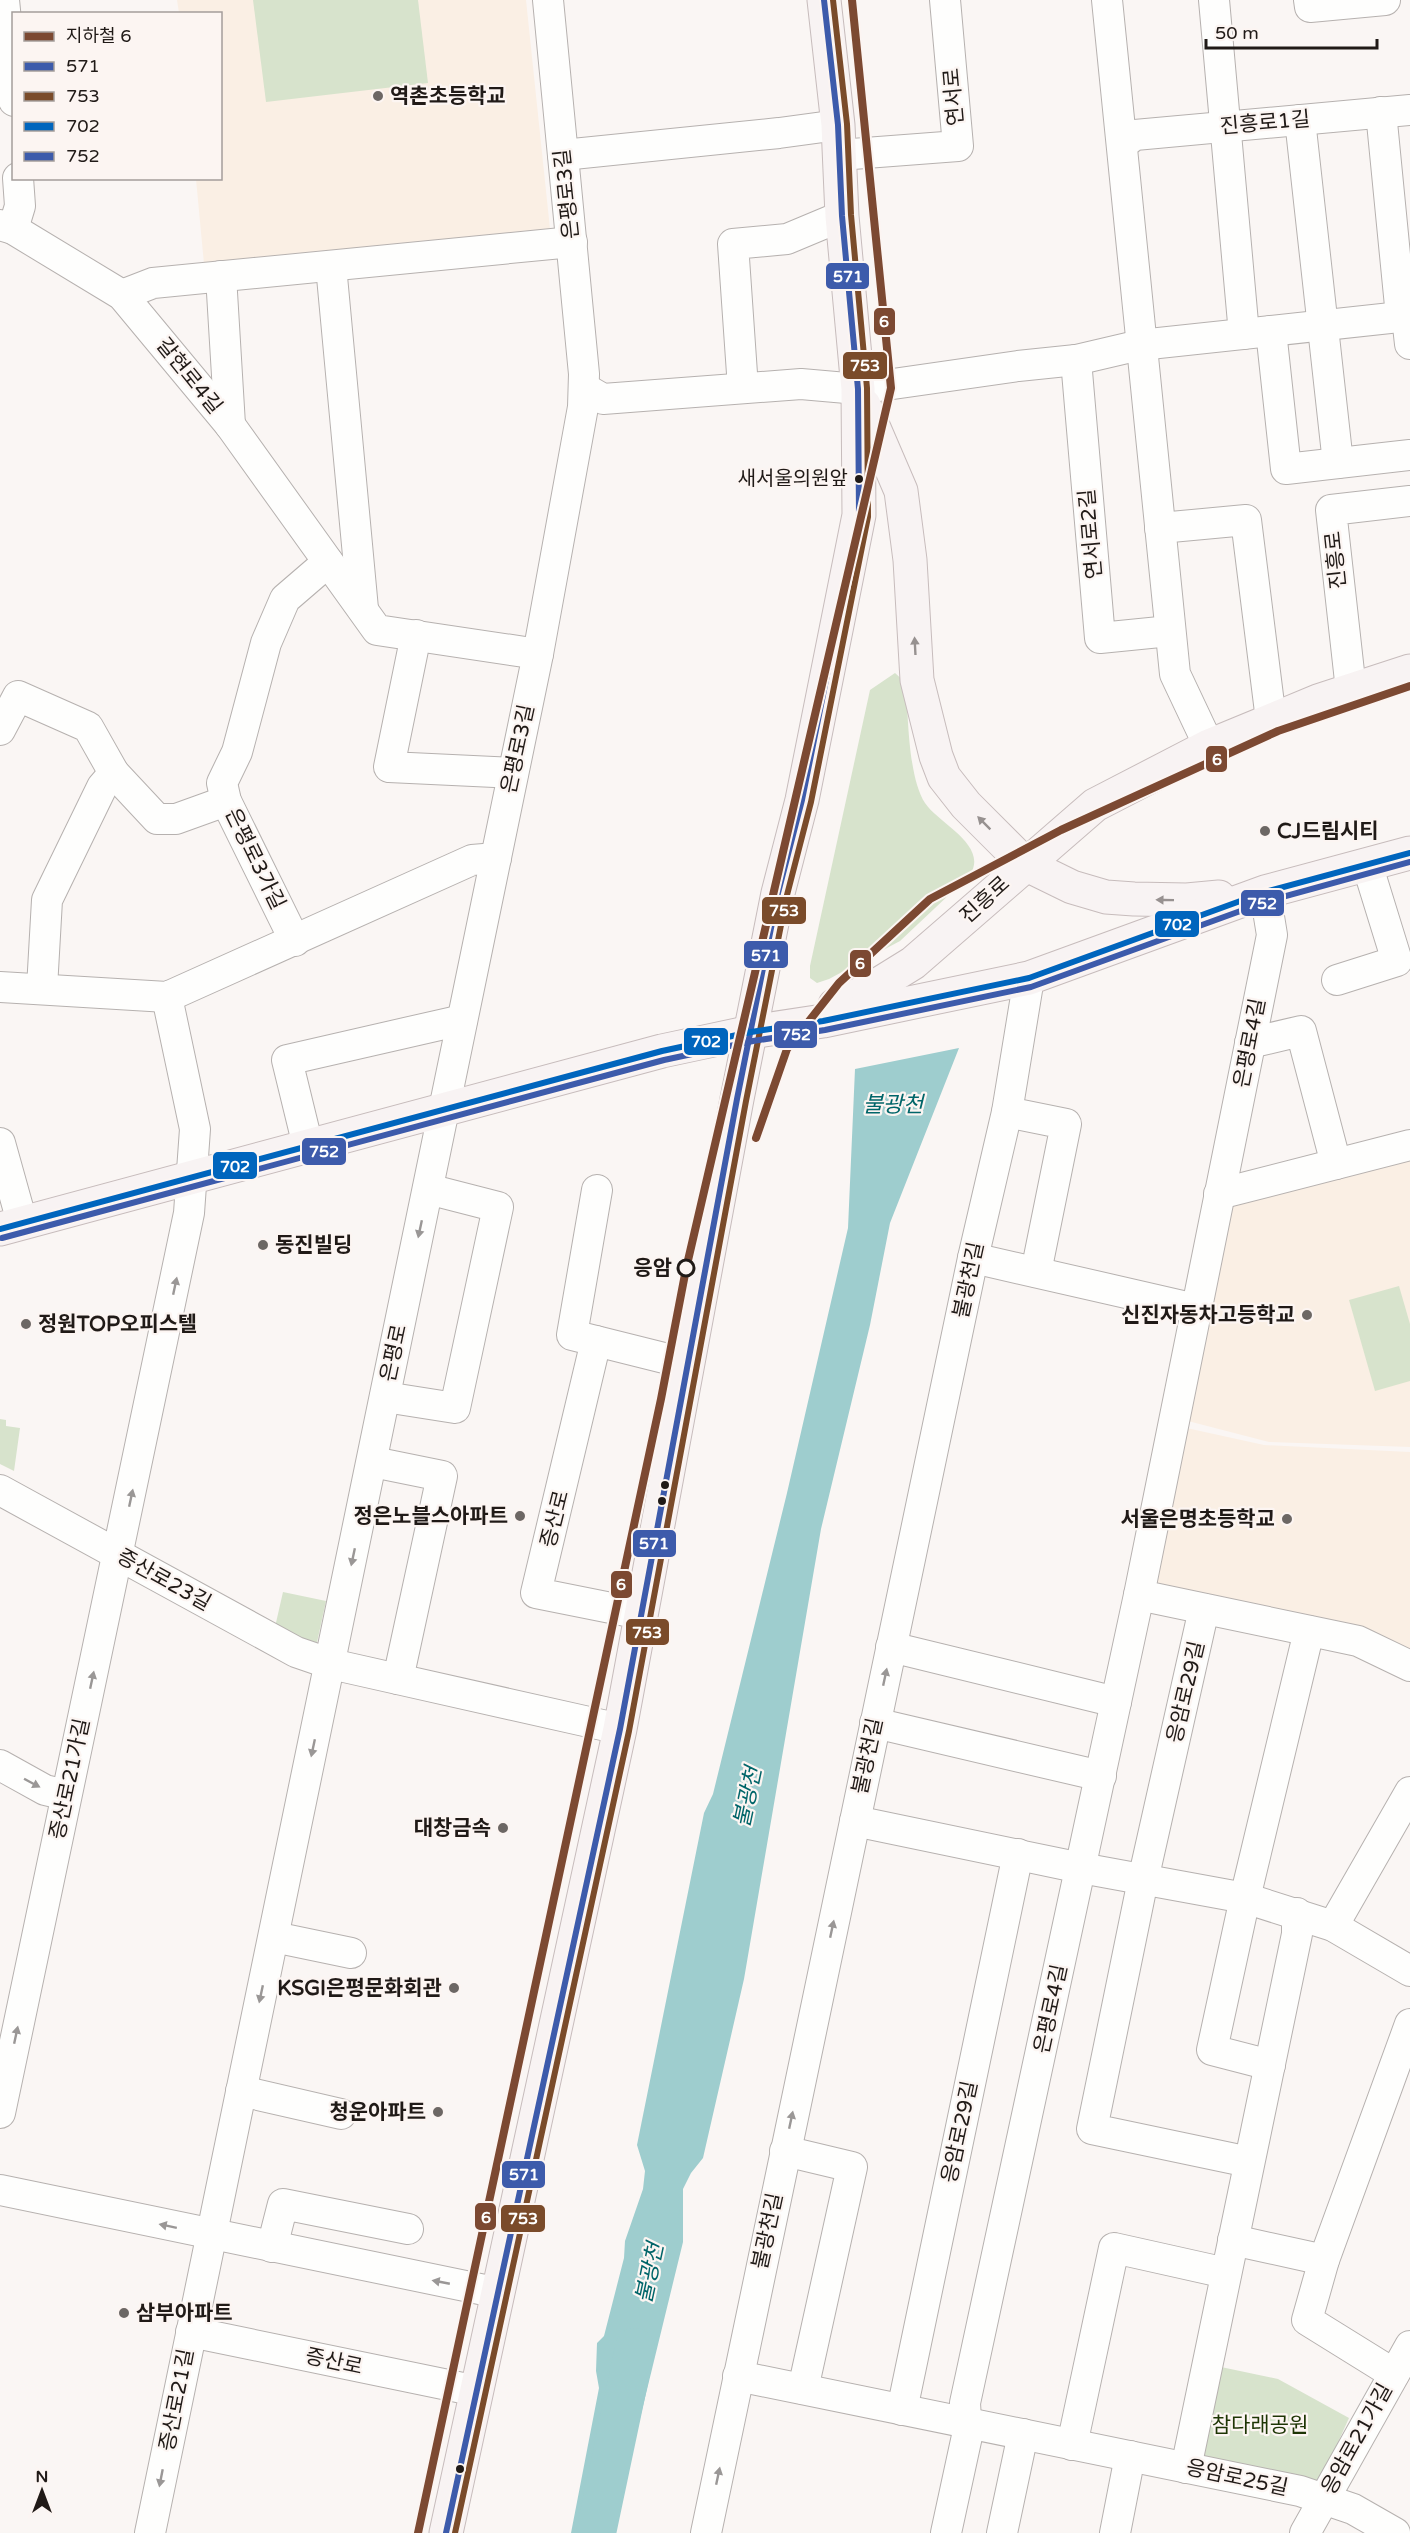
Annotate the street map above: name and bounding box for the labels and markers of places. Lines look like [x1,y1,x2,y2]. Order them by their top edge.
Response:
place label: 역촌초등학교 [390,84,506,109]
marker: 역촌초등학교 [371,89,385,103]
place label: 새서울의원앞 [738,467,848,491]
marker: 새서울의원앞 [853,473,865,485]
place label: CJ드림시티 [1277,819,1379,844]
marker: CJ드림시티 [1258,824,1272,838]
place label: 동진빌딩 [275,1233,352,1258]
marker: 동진빌딩 [256,1238,270,1252]
place label: 응암 [633,1256,672,1281]
marker: 응암 [677,1259,695,1277]
place label: 신진자동차고등학교 [1121,1303,1295,1328]
marker: 신진자동차고등학교 [1300,1308,1314,1322]
place label: 정원TOP오피스텔 [38,1312,197,1337]
marker: 정원TOP오피스텔 [19,1317,33,1331]
unlabelled marker [659,1479,671,1491]
unlabelled marker [656,1495,668,1507]
place label: 정은노블스아파트 [353,1504,508,1529]
place label: 서울은명초등학교 [1120,1507,1275,1532]
marker: 정은노블스아파트 [513,1509,527,1523]
marker: 서울은명초등학교 [1280,1512,1294,1526]
place label: 대창금속 [414,1816,491,1841]
marker: 대창금속 [496,1821,510,1835]
place label: KSGI은평문화회관 [277,1976,442,2001]
marker: KSGI은평문화회관 [447,1981,461,1995]
place label: 청운아파트 [329,2100,426,2125]
marker: 청운아파트 [431,2105,445,2119]
place label: 삼부아파트 [136,2301,233,2326]
marker: 삼부아파트 [117,2306,131,2320]
unlabelled marker [454,2463,466,2475]

